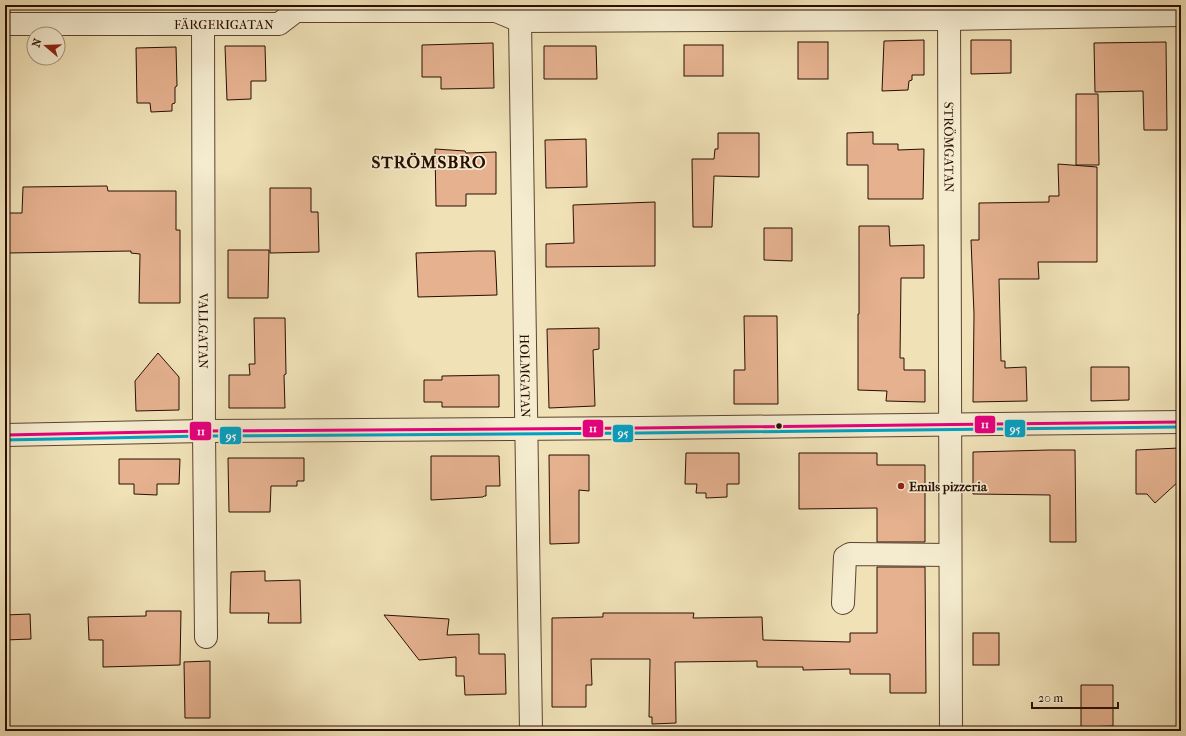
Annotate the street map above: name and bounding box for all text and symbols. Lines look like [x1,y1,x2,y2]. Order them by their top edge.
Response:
street label: FÄRGERIGATAN [174,17,274,32]
north arrow [26,26,66,66]
text: N [30,36,45,49]
street label: STRÖMGATAN [942,102,957,192]
district label: STRÖMSBRO [372,152,486,172]
street label: VALLGATAN [196,292,211,369]
street label: HOLMGATAN [517,334,534,418]
line badge: 11 [974,415,996,434]
text: 11 [981,418,989,431]
line badge: 11 [582,419,604,438]
line badge: 95 [1004,419,1026,438]
line badge: 11 [189,421,212,441]
unlabelled marker [774,421,784,431]
text: 11 [589,422,597,435]
text: 95 [1009,423,1021,436]
line badge: 95 [612,424,634,443]
text: 11 [197,425,205,438]
line badge: 95 [219,426,242,445]
text: 95 [617,427,629,440]
text: 95 [225,430,237,443]
place label: Emils pizzeria [909,479,988,495]
marker: Emils pizzeria [896,481,906,491]
scale bar [1032,684,1118,710]
text: 20 m [1038,691,1063,705]

